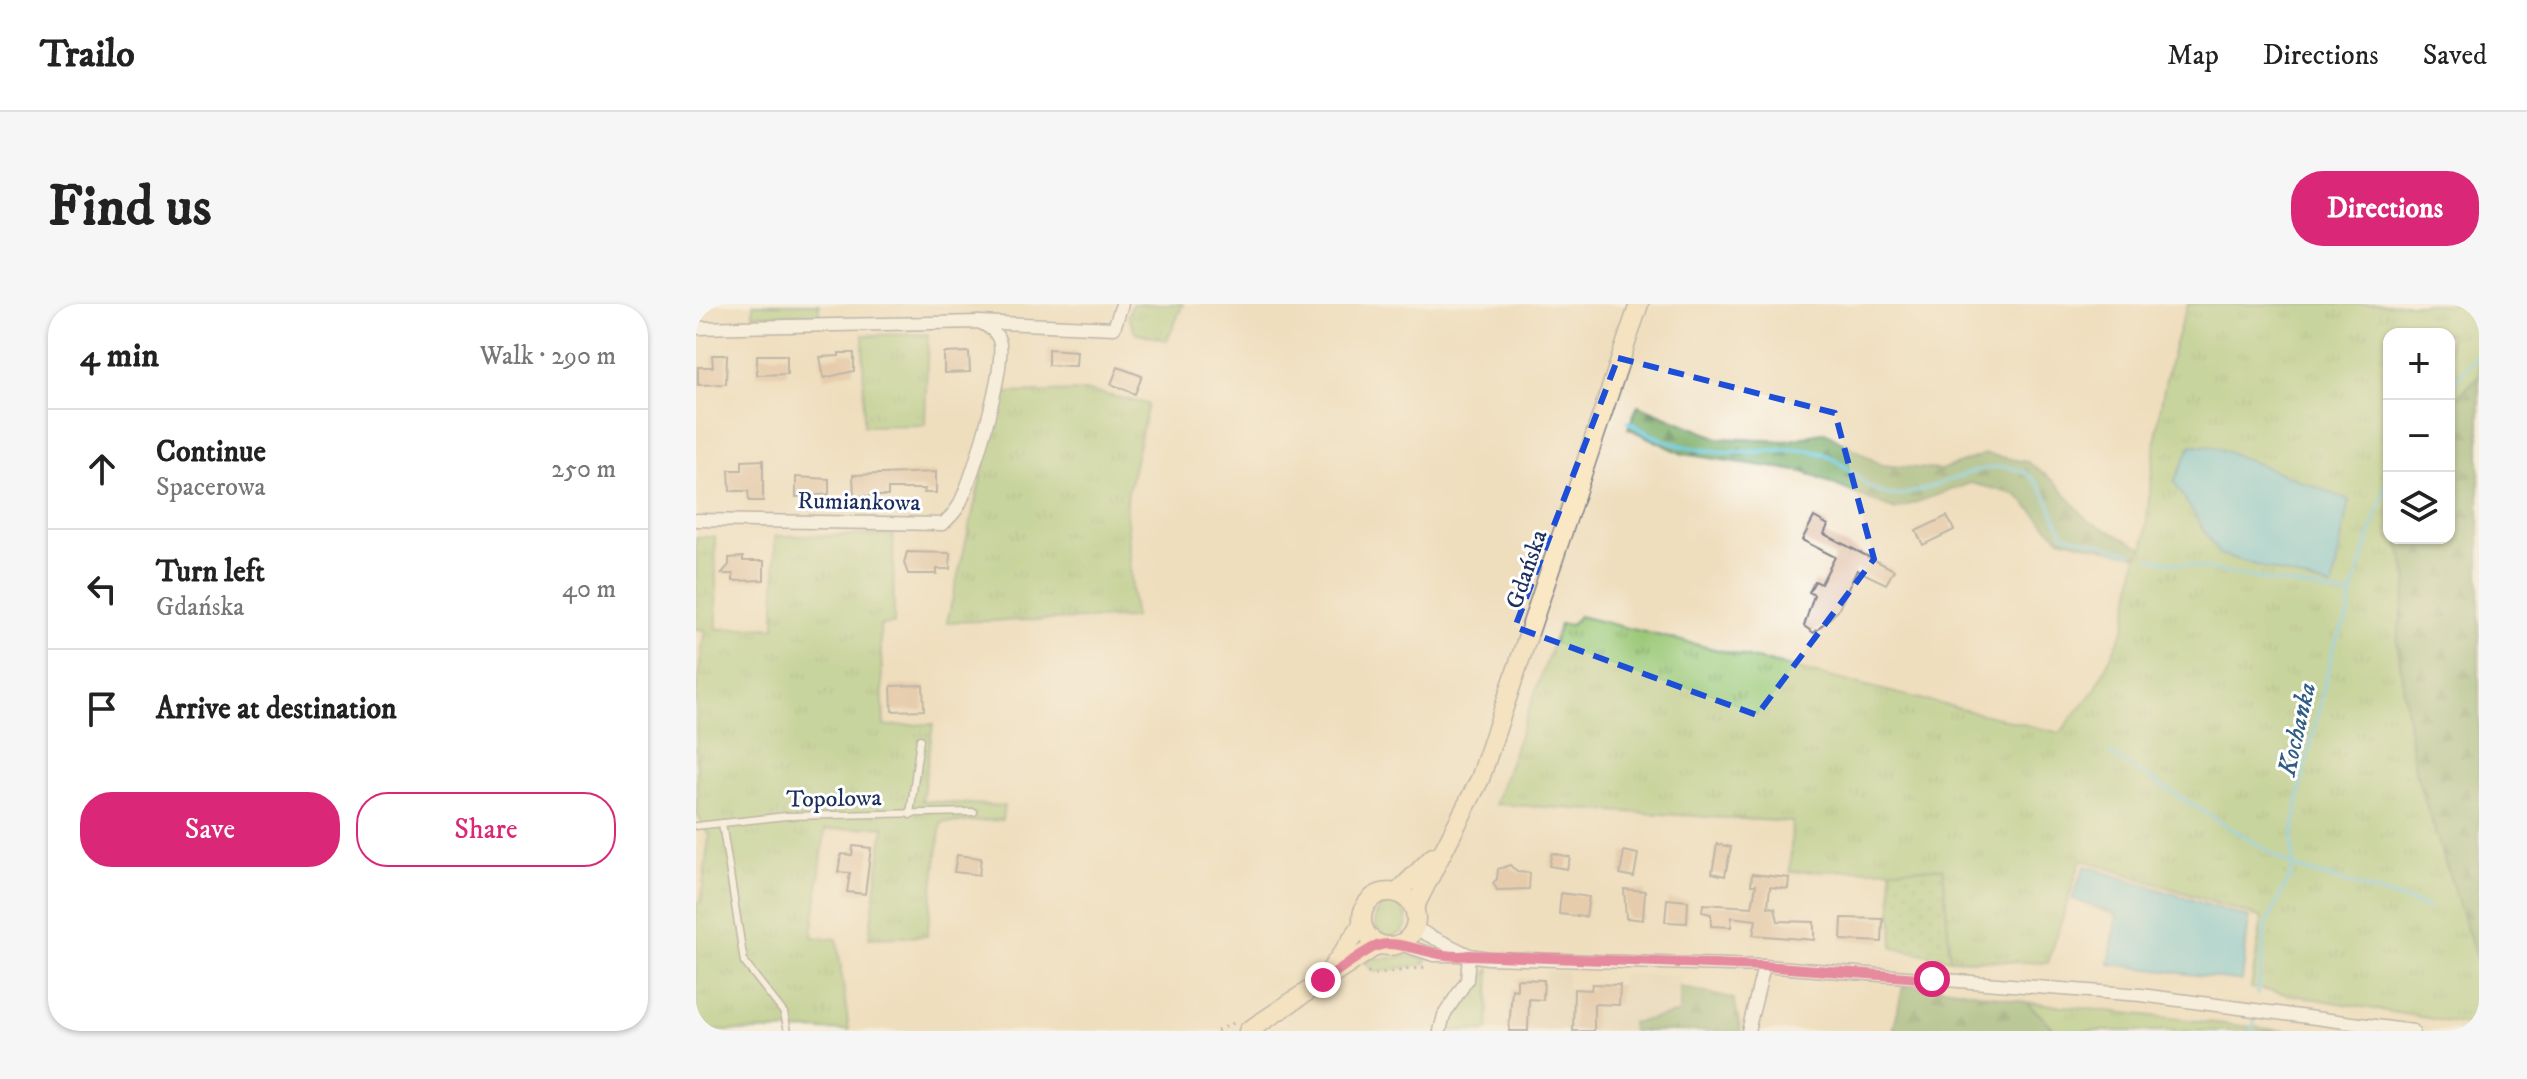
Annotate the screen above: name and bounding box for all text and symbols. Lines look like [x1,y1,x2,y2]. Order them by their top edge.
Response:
text: Trailo [40,31,135,79]
text: Map [2167,38,2219,73]
text: Directions [2263,38,2379,73]
text: Saved [2423,38,2487,73]
button: Directions [2291,171,2479,246]
text: Find us [48,173,212,243]
map controls [2383,328,2455,544]
button: + [2383,328,2455,400]
text: 4 min [80,335,159,377]
text: Walk · 290 m [480,340,616,373]
button: − [2383,400,2455,472]
text: Continue [156,434,266,471]
icon: ahead [80,447,124,491]
text: 250 m [551,453,616,486]
text: Spacerowa [156,471,266,504]
button: layers [2383,472,2455,544]
street label: Rumiankowa [797,486,922,518]
street label: Gdańska [1499,525,1555,613]
text: Turn left [156,554,265,591]
icon: left [80,567,124,611]
text: 40 m [562,573,616,606]
text: Gdańska [156,591,244,624]
water label: Kochanka [2270,679,2324,780]
icon: arrive [80,687,124,731]
text: Arrive at destination [156,691,397,728]
street label: Topolowa [786,783,883,815]
button: Save [80,792,340,867]
button: Share [356,792,616,867]
route start [1914,961,1950,997]
route end [1305,962,1341,998]

